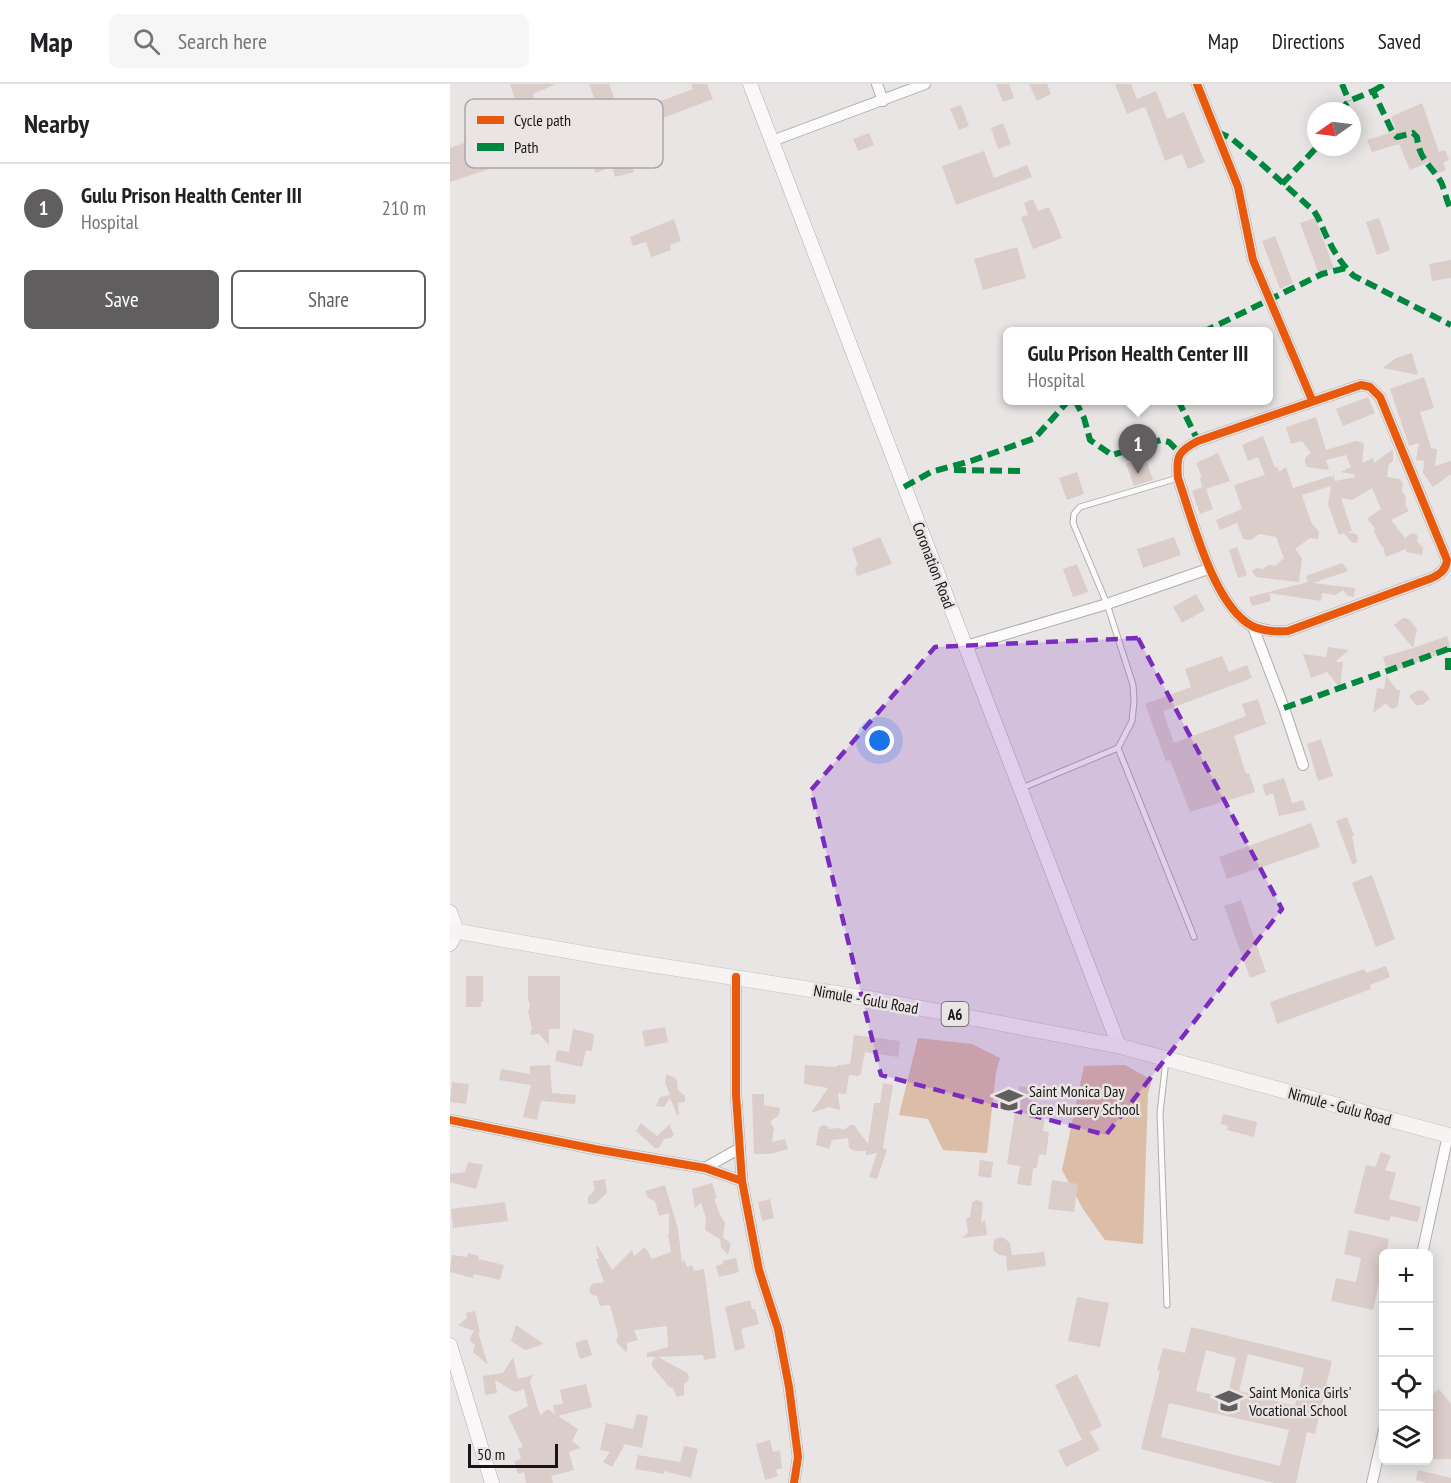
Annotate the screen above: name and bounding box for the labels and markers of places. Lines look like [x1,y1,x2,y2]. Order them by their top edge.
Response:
pin: 1 [1118,424,1158,474]
place label: Saint Monica Day Care Nursery School [1029,1081,1140,1119]
school or university icon: Saint Monica Day Care Nursery School [994,1085,1024,1115]
place label: Saint Monica Girls' Vocational School [1248,1382,1351,1420]
school or university icon: Saint Monica Girls' Vocational School [1214,1386,1244,1416]

